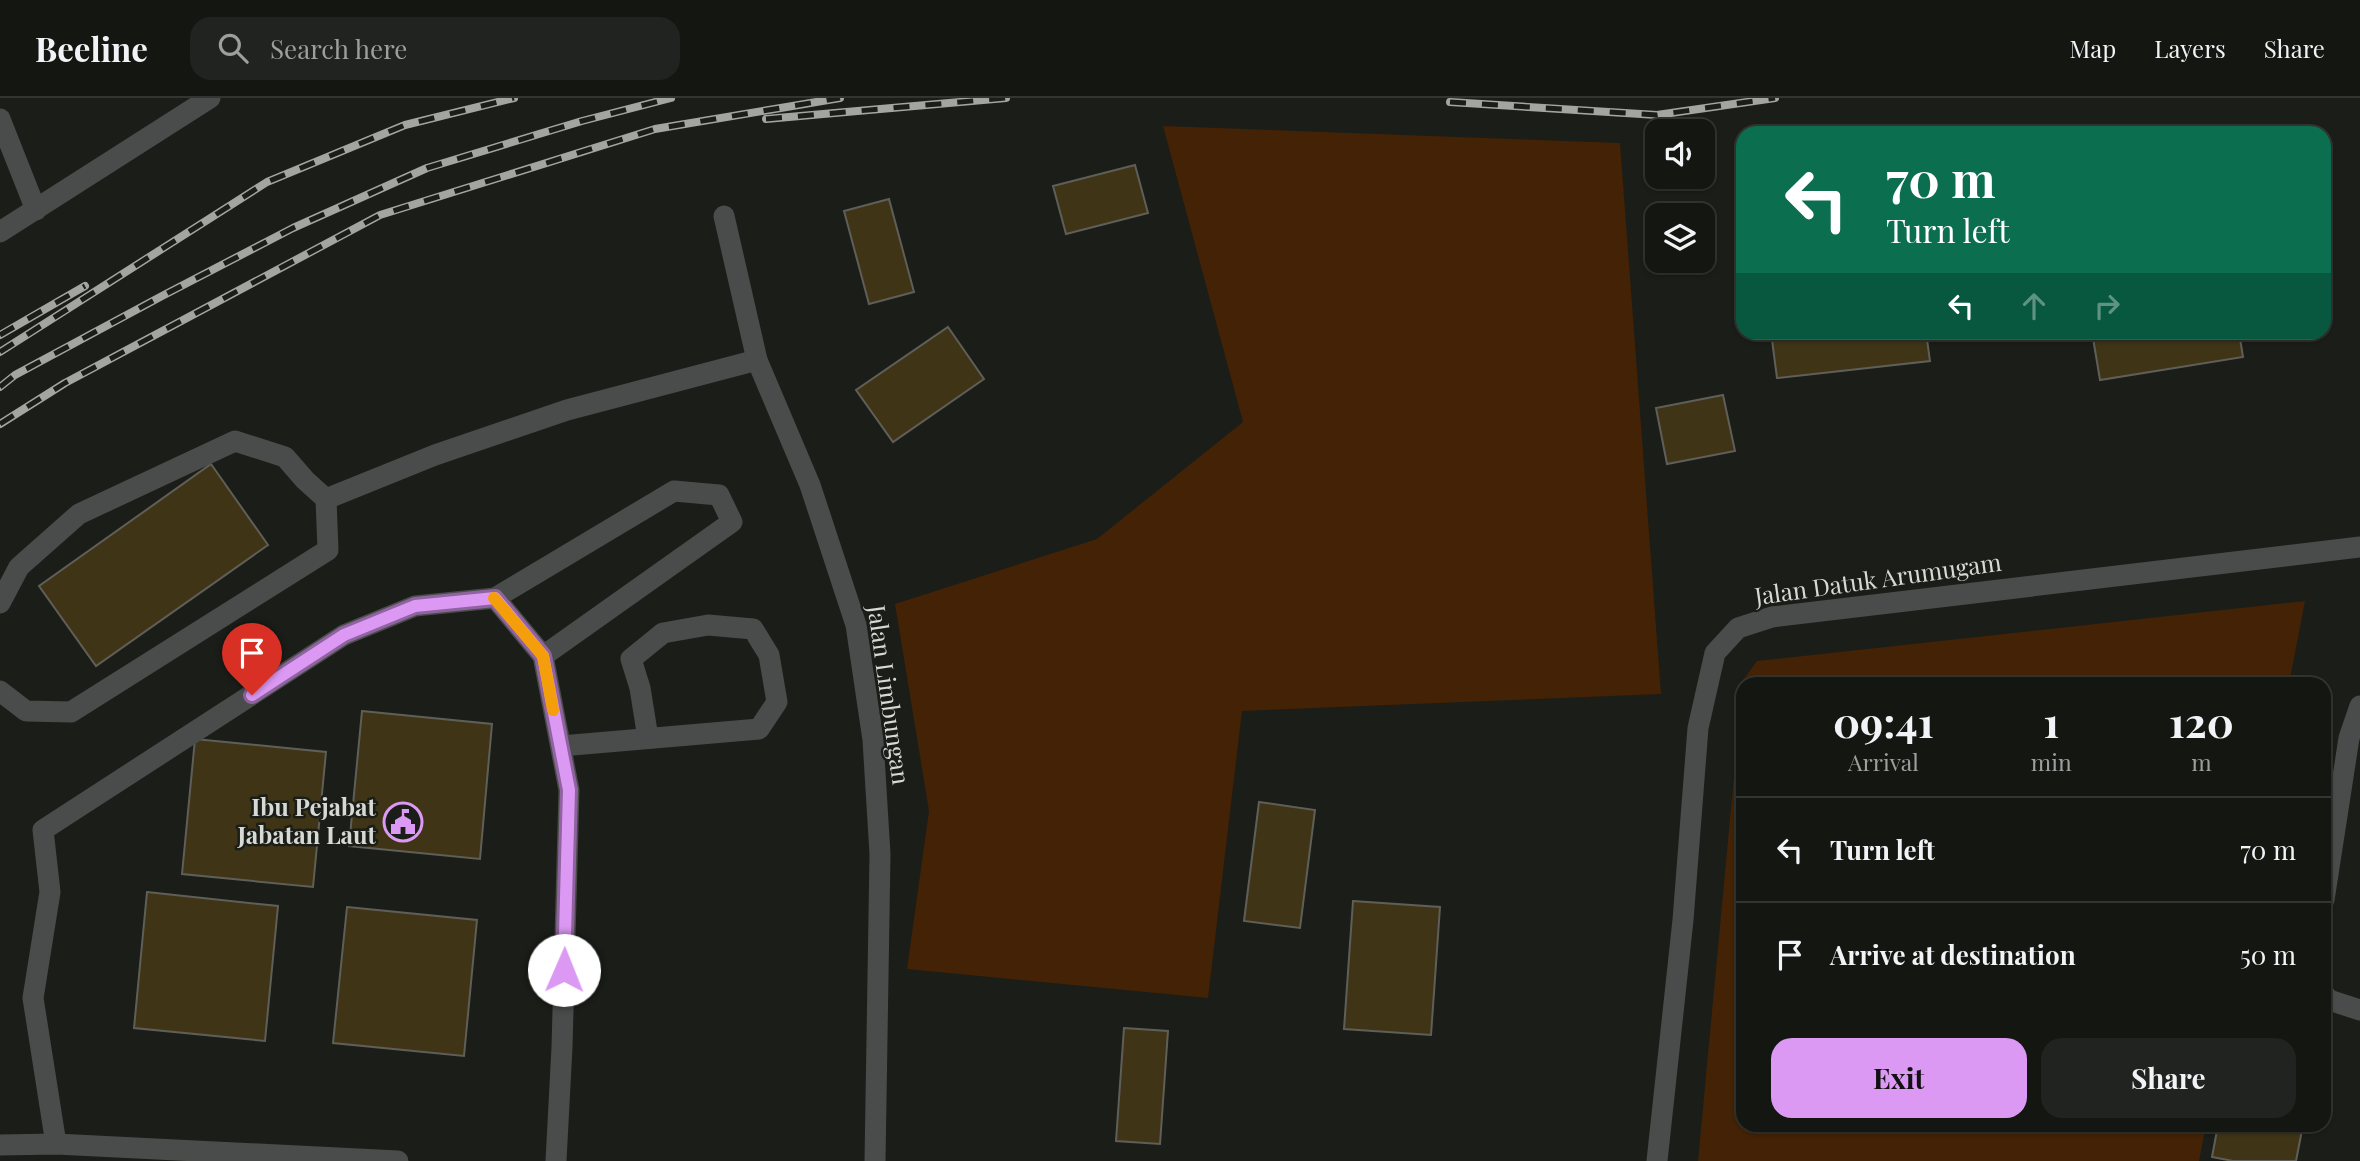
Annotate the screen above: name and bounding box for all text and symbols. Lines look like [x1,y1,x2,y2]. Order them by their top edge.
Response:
search box [190,17,680,80]
text: Beeline [35,26,148,70]
icon: search [214,29,252,67]
text: Search here [270,31,407,66]
text: Map [2070,32,2116,64]
text: Layers [2154,32,2226,64]
text: Share [2264,32,2325,64]
map controls [1645,119,1715,273]
button: sound [1645,119,1715,189]
text: 70 m [1886,145,1996,210]
icon: left [1771,154,1862,245]
button: layers [1645,203,1715,273]
text: Turn left [1886,208,2010,251]
icon: left [1942,287,1980,325]
icon: ahead [2015,287,2053,325]
icon: right [2088,287,2126,325]
street label: Jalan Datuk Arumugam [1751,545,2003,611]
street label: Jalan Limbungan [861,602,918,787]
pin [222,623,282,695]
icon: arrive [233,634,271,672]
text: 09:41 [1833,693,1934,749]
text: 1 [2043,693,2059,749]
text: 120 [2169,693,2234,749]
text: Arrival [1848,746,1919,777]
text: min [2031,746,2072,777]
text: m [2191,746,2212,777]
place label: Ibu Pejabat Jabatan Laut [237,790,377,850]
public building icon: Ibu Pejabat Jabatan Laut [382,801,424,843]
icon: left [1771,831,1809,869]
text: Turn left [1830,832,1935,867]
text: 70 m [2240,832,2296,867]
position arrow [527,933,601,1007]
icon: arrive [1771,936,1809,974]
text: Arrive at destination [1830,937,2076,972]
text: 50 m [2240,937,2296,972]
button: Exit [1771,1038,2027,1118]
button: Share [2041,1038,2296,1118]

